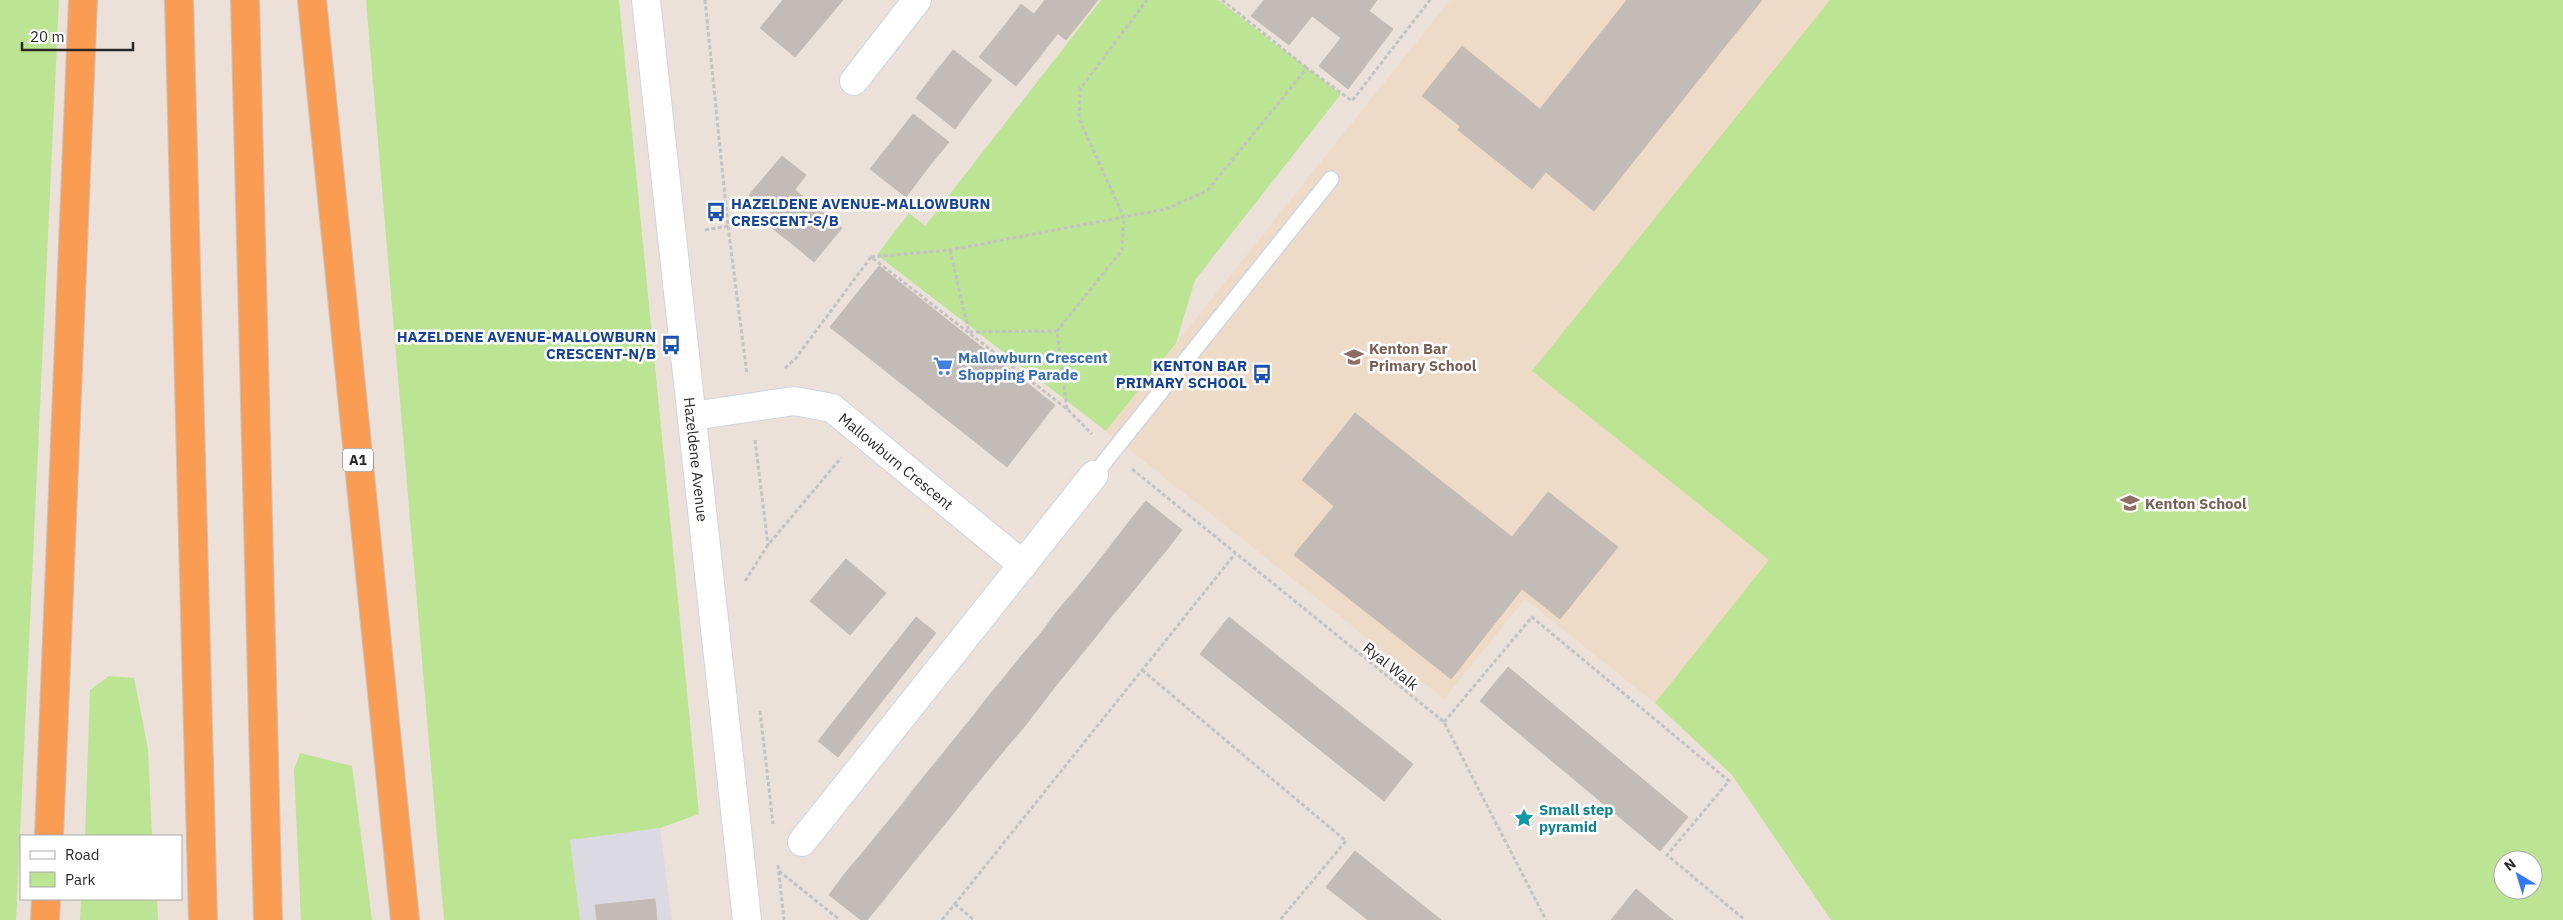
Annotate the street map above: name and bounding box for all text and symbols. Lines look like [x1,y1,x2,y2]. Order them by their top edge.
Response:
scale bar [22,20,134,52]
text: 20 m [30,27,65,46]
place label: HAZELDENE AVENUE-MALLOWBURN CRESCENT-S/B [731,194,990,230]
bus stop icon: HAZELDENE AVENUE-MALLOWBURN CRESCENT-S/B [705,201,727,223]
place label: HAZELDENE AVENUE-MALLOWBURN CRESCENT-N/B [397,327,656,363]
bus stop icon: HAZELDENE AVENUE-MALLOWBURN CRESCENT-N/B [660,334,682,356]
place label: Kenton Bar Primary School [1369,339,1477,375]
school or university icon: Kenton Bar Primary School [1343,346,1365,368]
place label: Mallowburn Crescent Shopping Parade [958,348,1108,384]
supermarket icon: Mallowburn Crescent Shopping Parade [932,355,954,377]
place label: KENTON BAR PRIMARY SCHOOL [1116,356,1247,392]
bus stop icon: KENTON BAR PRIMARY SCHOOL [1251,363,1273,385]
street label: Hazeldene Avenue [680,396,713,523]
street label: Mallowburn Crescent [835,408,958,514]
road number: A1 [343,448,373,472]
school or university icon: Kenton School [2119,492,2141,514]
place label: Kenton School [2145,494,2247,513]
street label: Ryal Walk [1360,638,1423,694]
place label: Small step pyramid [1539,800,1614,836]
place icon: Small step pyramid [1513,807,1535,829]
legend [20,835,182,900]
text: Road [65,845,100,864]
north arrow [2493,850,2543,900]
text: N [2500,855,2520,875]
text: Park [65,870,95,889]

